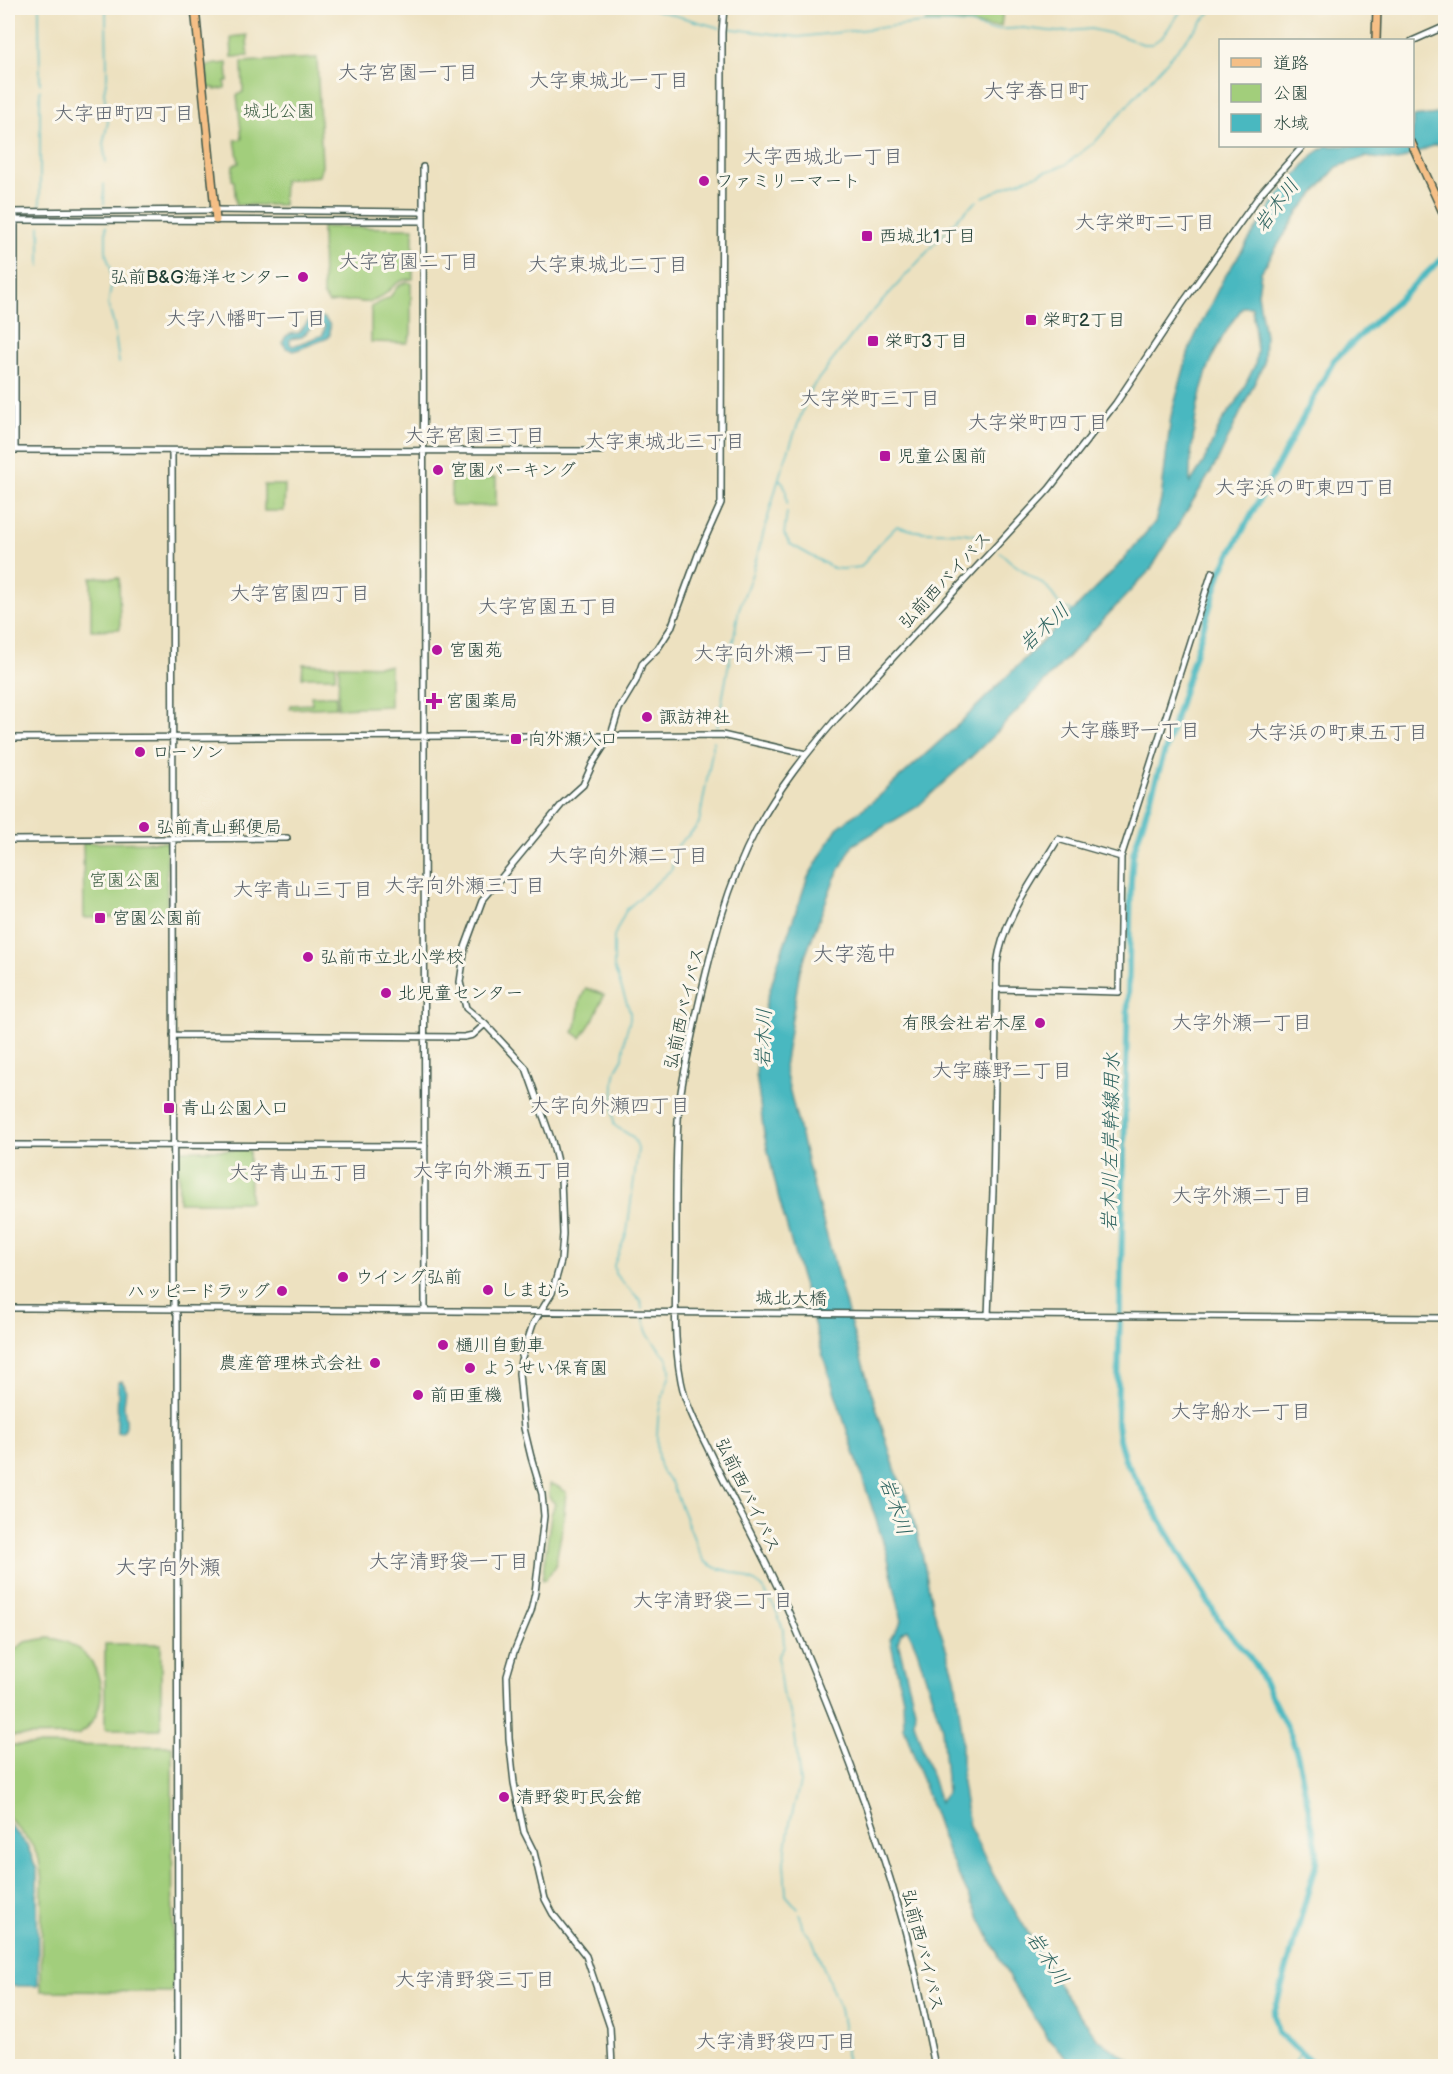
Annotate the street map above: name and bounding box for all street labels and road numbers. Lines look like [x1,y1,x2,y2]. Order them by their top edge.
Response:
street label: 弘前西バイパス [895,527,996,633]
street label: 弘前西バイパス [660,945,709,1072]
street label: 城北大橋 [755,1287,827,1310]
street label: 弘前西バイパス [711,1434,785,1556]
street label: 弘前西バイパス [897,1887,948,2014]

